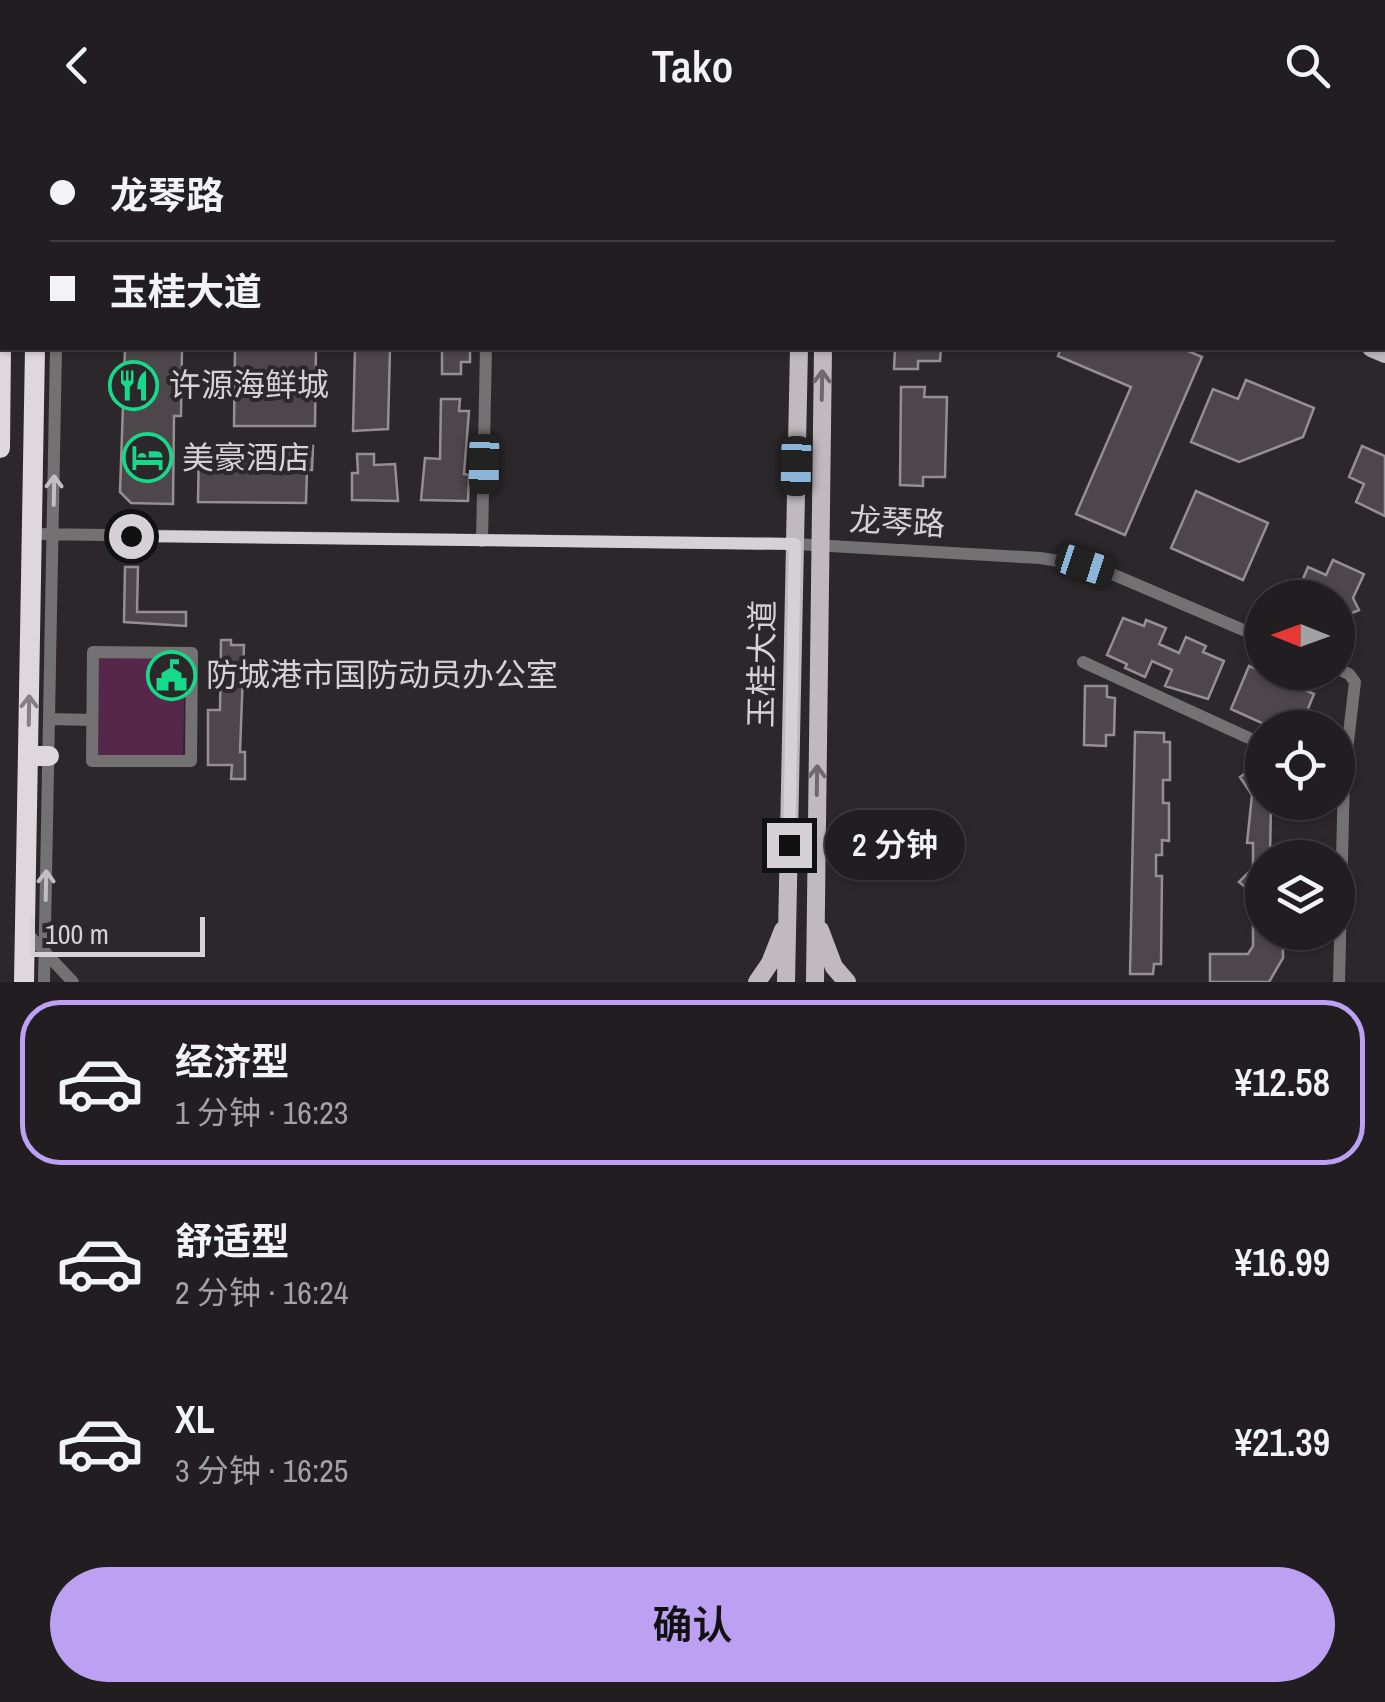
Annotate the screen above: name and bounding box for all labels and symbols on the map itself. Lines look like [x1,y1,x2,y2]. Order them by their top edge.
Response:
restaurant icon: 许源海鲜城 [108,359,160,411]
place label: 许源海鲜城 [169,363,329,406]
one-way arrow [812,369,832,402]
hotel icon: 美豪酒店 [121,432,173,484]
car [468,434,500,494]
place label: 美豪酒店 [182,436,310,479]
car [780,436,812,496]
one-way arrow [44,474,63,506]
street label: 龙琴路 [848,498,946,545]
route start [109,514,154,559]
car [1052,541,1118,589]
north arrow [1245,580,1355,690]
street label: 玉桂大道 [739,600,784,728]
public building icon: 防城港市国防动员办公室 [145,649,197,701]
place label: 防城港市国防动员办公室 [206,653,558,696]
one-way arrow [20,694,39,726]
one-way arrow [808,764,826,796]
callout: 2 分钟 [824,810,964,880]
route end [767,823,812,868]
one-way arrow [36,869,56,902]
scale bar [30,912,205,956]

